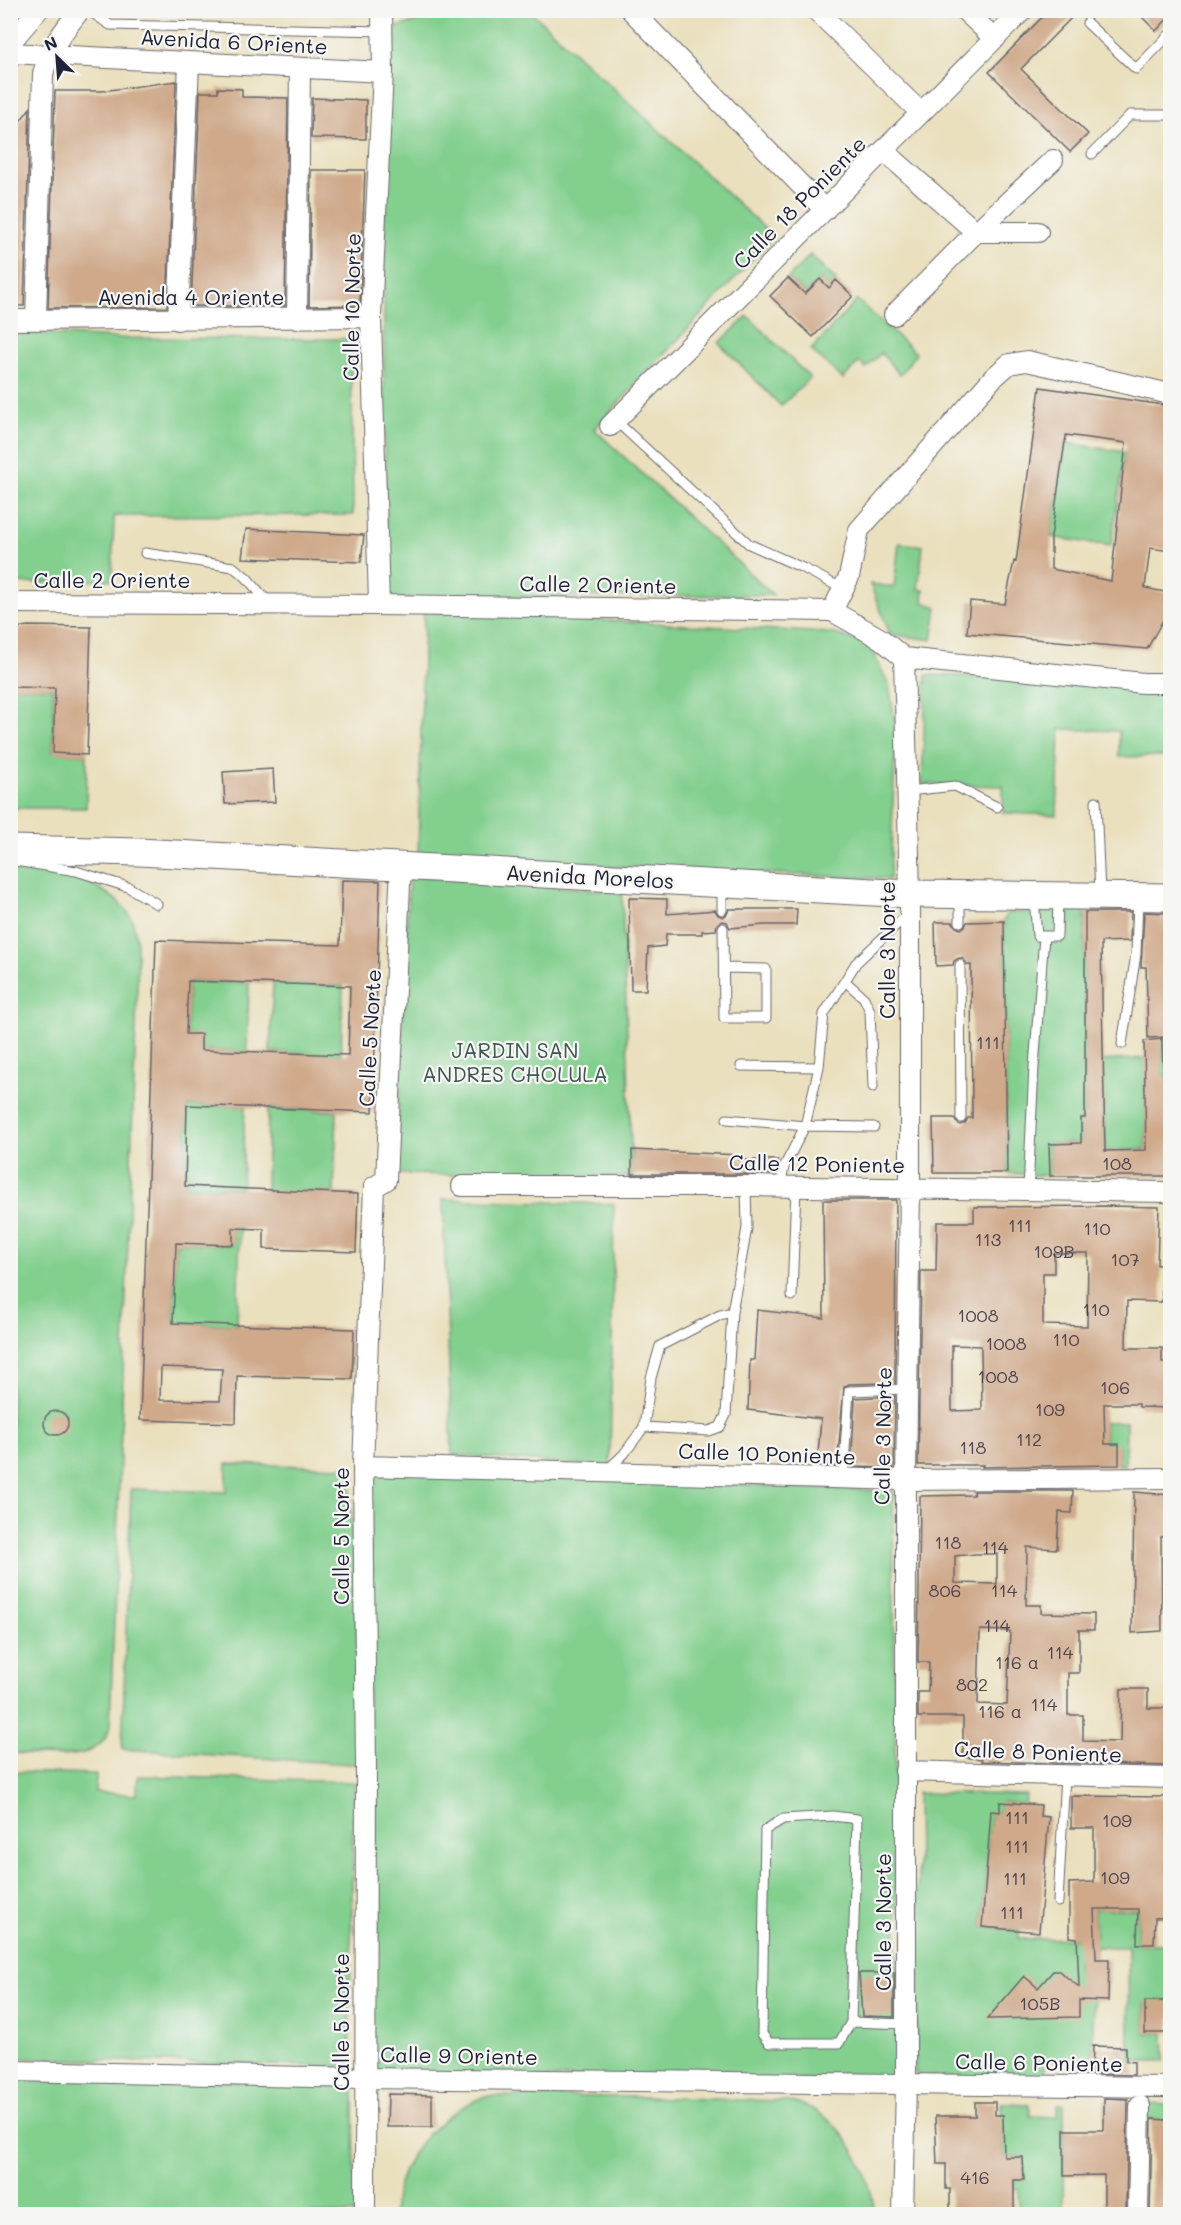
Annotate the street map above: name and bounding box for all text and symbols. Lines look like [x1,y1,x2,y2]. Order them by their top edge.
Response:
street label: Avenida 6 Oriente [140,23,328,59]
north arrow [27,27,87,87]
text: N [41,31,60,55]
street label: Calle 18 Poniente [727,130,871,274]
street label: Calle 10 Norte [336,233,366,381]
street label: Avenida 4 Oriente [97,283,285,310]
street label: Calle 2 Oriente [33,566,191,593]
street label: Calle 2 Oriente [519,569,677,599]
street label: Avenida Morelos [505,858,675,894]
street label: Calle 3 Norte [873,881,900,1019]
street label: Calle 5 Norte [352,968,386,1108]
house number: 111 [976,1030,1000,1054]
park label: JARDIN SAN ANDRES CHOLULA [422,1036,608,1087]
street label: Calle 12 Poniente [729,1148,905,1178]
house number: 108 [1102,1151,1132,1175]
house number: 111 [1008,1213,1032,1237]
house number: 110 [1083,1216,1111,1240]
house number: 113 [975,1227,1001,1251]
house number: 109B [1034,1239,1074,1263]
house number: 107 [1110,1247,1140,1271]
house number: 110 [1082,1297,1110,1321]
house number: 1008 [957,1303,999,1327]
house number: 110 [1052,1327,1080,1351]
house number: 1008 [985,1331,1027,1355]
house number: 1008 [977,1364,1019,1388]
street label: Calle 3 Norte [867,1367,897,1505]
house number: 106 [1100,1375,1130,1399]
house number: 109 [1035,1397,1065,1421]
house number: 112 [1016,1427,1042,1451]
house number: 118 [960,1435,987,1459]
street label: Calle 10 Poniente [678,1436,856,1470]
street label: Calle 5 Norte [327,1467,354,1605]
house number: 118 [935,1530,962,1554]
house number: 114 [982,1535,1009,1559]
house number: 806 [929,1578,961,1602]
house number: 114 [991,1578,1018,1602]
house number: 114 [984,1613,1011,1637]
house number: 114 [1047,1640,1074,1664]
house number: 116 a [995,1650,1039,1674]
house number: 802 [956,1672,988,1696]
house number: 114 [1031,1692,1058,1716]
house number: 116 a [978,1699,1022,1723]
street label: Calle 8 Poniente [954,1735,1122,1767]
house number: 111 [1005,1805,1029,1829]
house number: 109 [1102,1808,1132,1832]
house number: 111 [1005,1834,1029,1858]
street label: Calle 3 Norte [869,1853,896,1991]
house number: 109 [1100,1865,1130,1889]
house number: 111 [1003,1866,1027,1890]
house number: 111 [1000,1900,1024,1924]
street label: Calle 5 Norte [327,1953,354,2091]
house number: 105B [1020,1991,1060,2015]
street label: Calle 9 Oriente [380,2040,538,2070]
street label: Calle 6 Poniente [955,2047,1123,2077]
house number: 416 [960,2165,990,2189]

